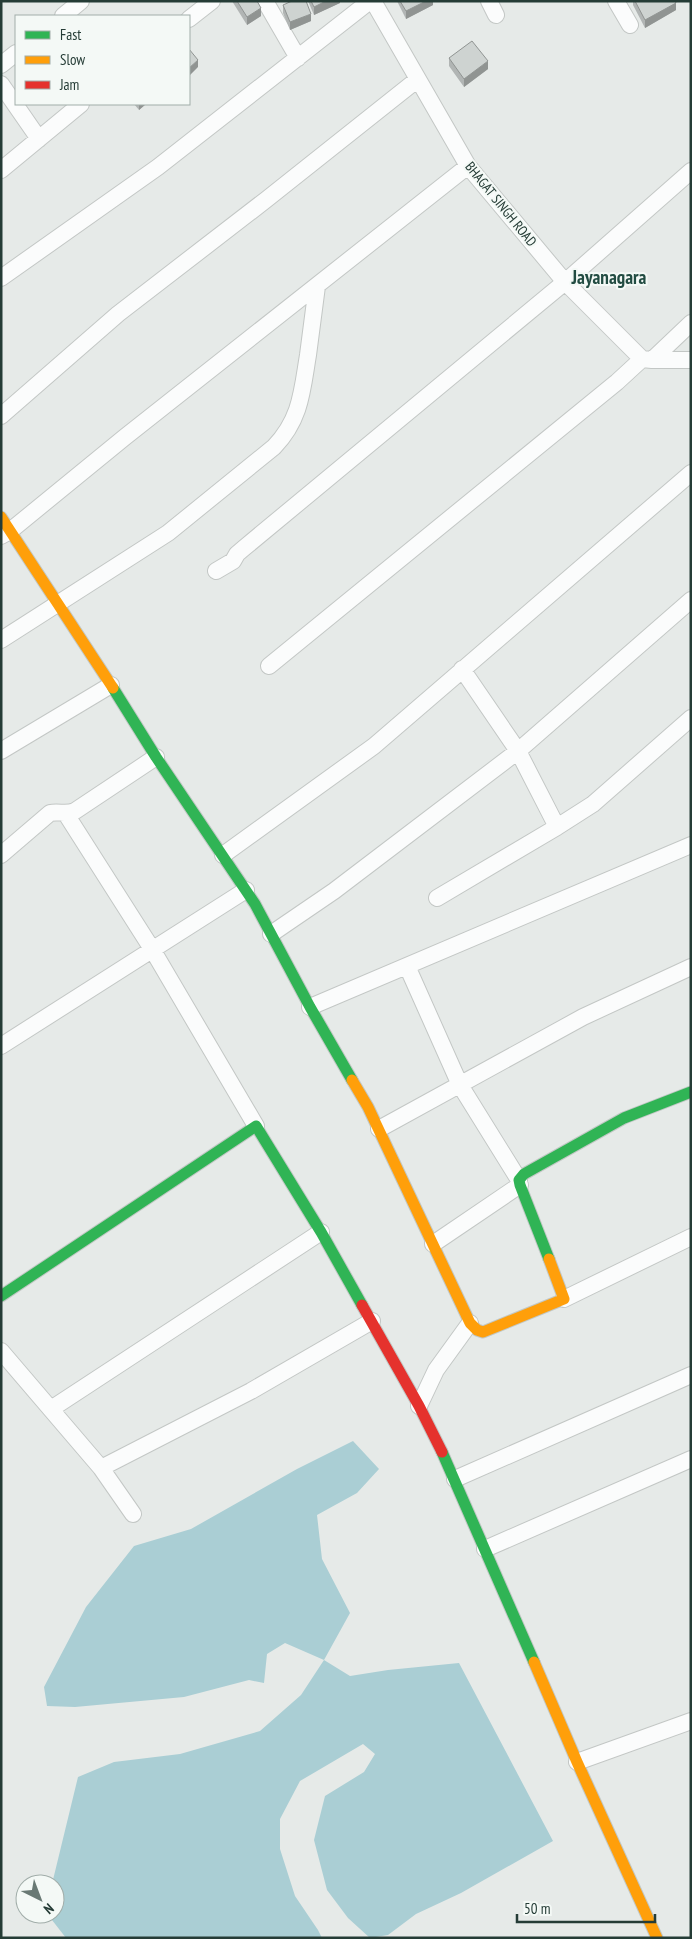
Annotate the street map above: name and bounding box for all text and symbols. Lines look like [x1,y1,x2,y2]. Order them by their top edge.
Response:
legend [15,15,190,105]
text: Fast [60,25,81,44]
text: Slow [60,50,85,69]
text: Jam [59,75,79,94]
street label: BHAGAT SINGH ROAD [461,158,541,250]
district label: Jayanagara [571,265,647,289]
north arrow [15,1874,65,1924]
scale bar [517,1892,654,1924]
text: N [40,1899,58,1918]
text: 50 m [524,1899,550,1918]

